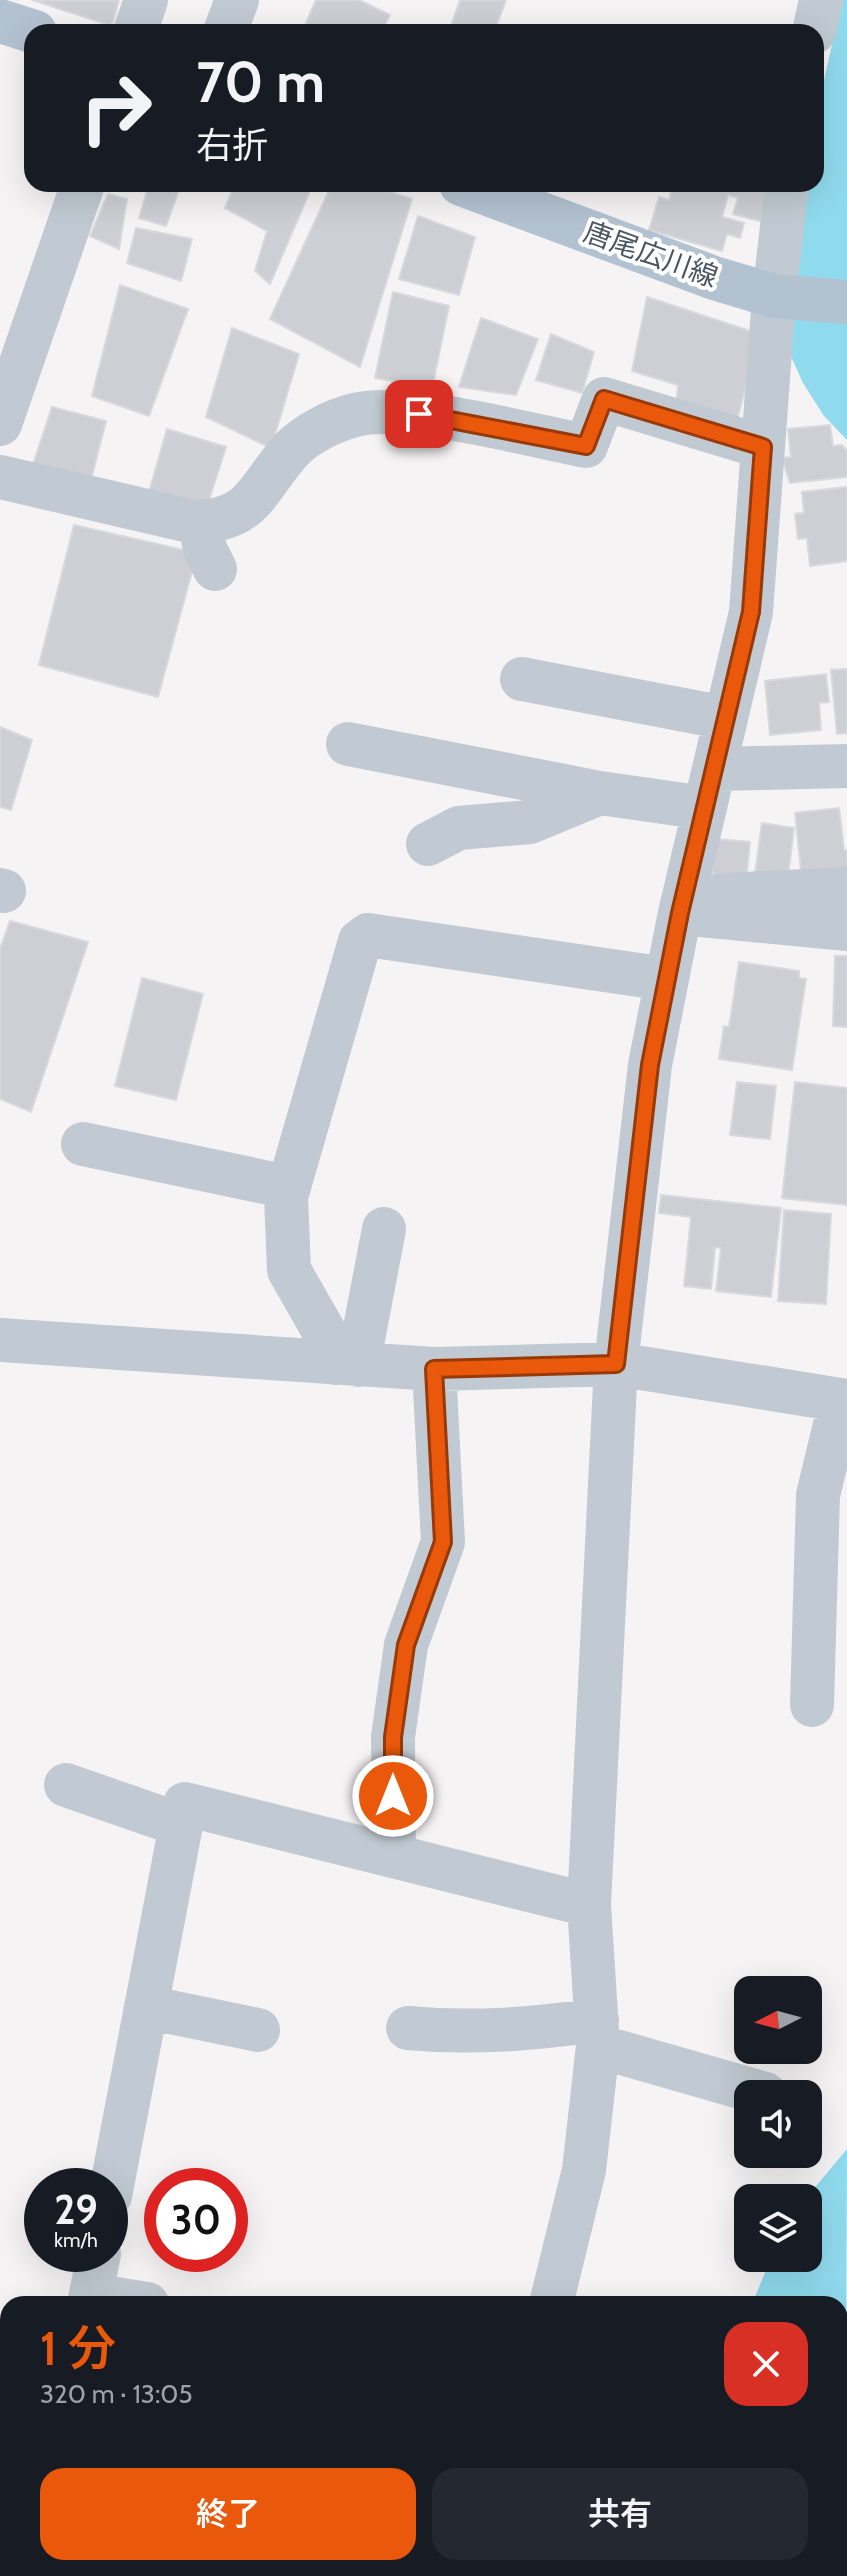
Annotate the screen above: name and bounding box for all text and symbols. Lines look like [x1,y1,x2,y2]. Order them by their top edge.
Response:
text: 70 m [196,48,325,116]
icon: right [64,56,168,160]
text: 右折 [196,123,268,167]
street label: 唐尾広川線 [579,214,723,294]
pin [385,380,453,448]
icon: arrive [397,392,441,436]
position arrow [351,1754,435,1838]
north arrow [734,1976,822,2064]
map controls [734,1976,822,2272]
button: sound [734,2080,822,2168]
speed limit sign: 30 [144,2168,248,2272]
button: layers [734,2184,822,2272]
text: 29 [54,2185,98,2234]
text: km/h [54,2228,98,2252]
text: 1 分 [40,2319,116,2377]
button: close [724,2322,808,2406]
text: 320 m · 13:05 [40,2378,193,2410]
button: 終了 [40,2468,416,2560]
button: 共有 [432,2468,808,2560]

